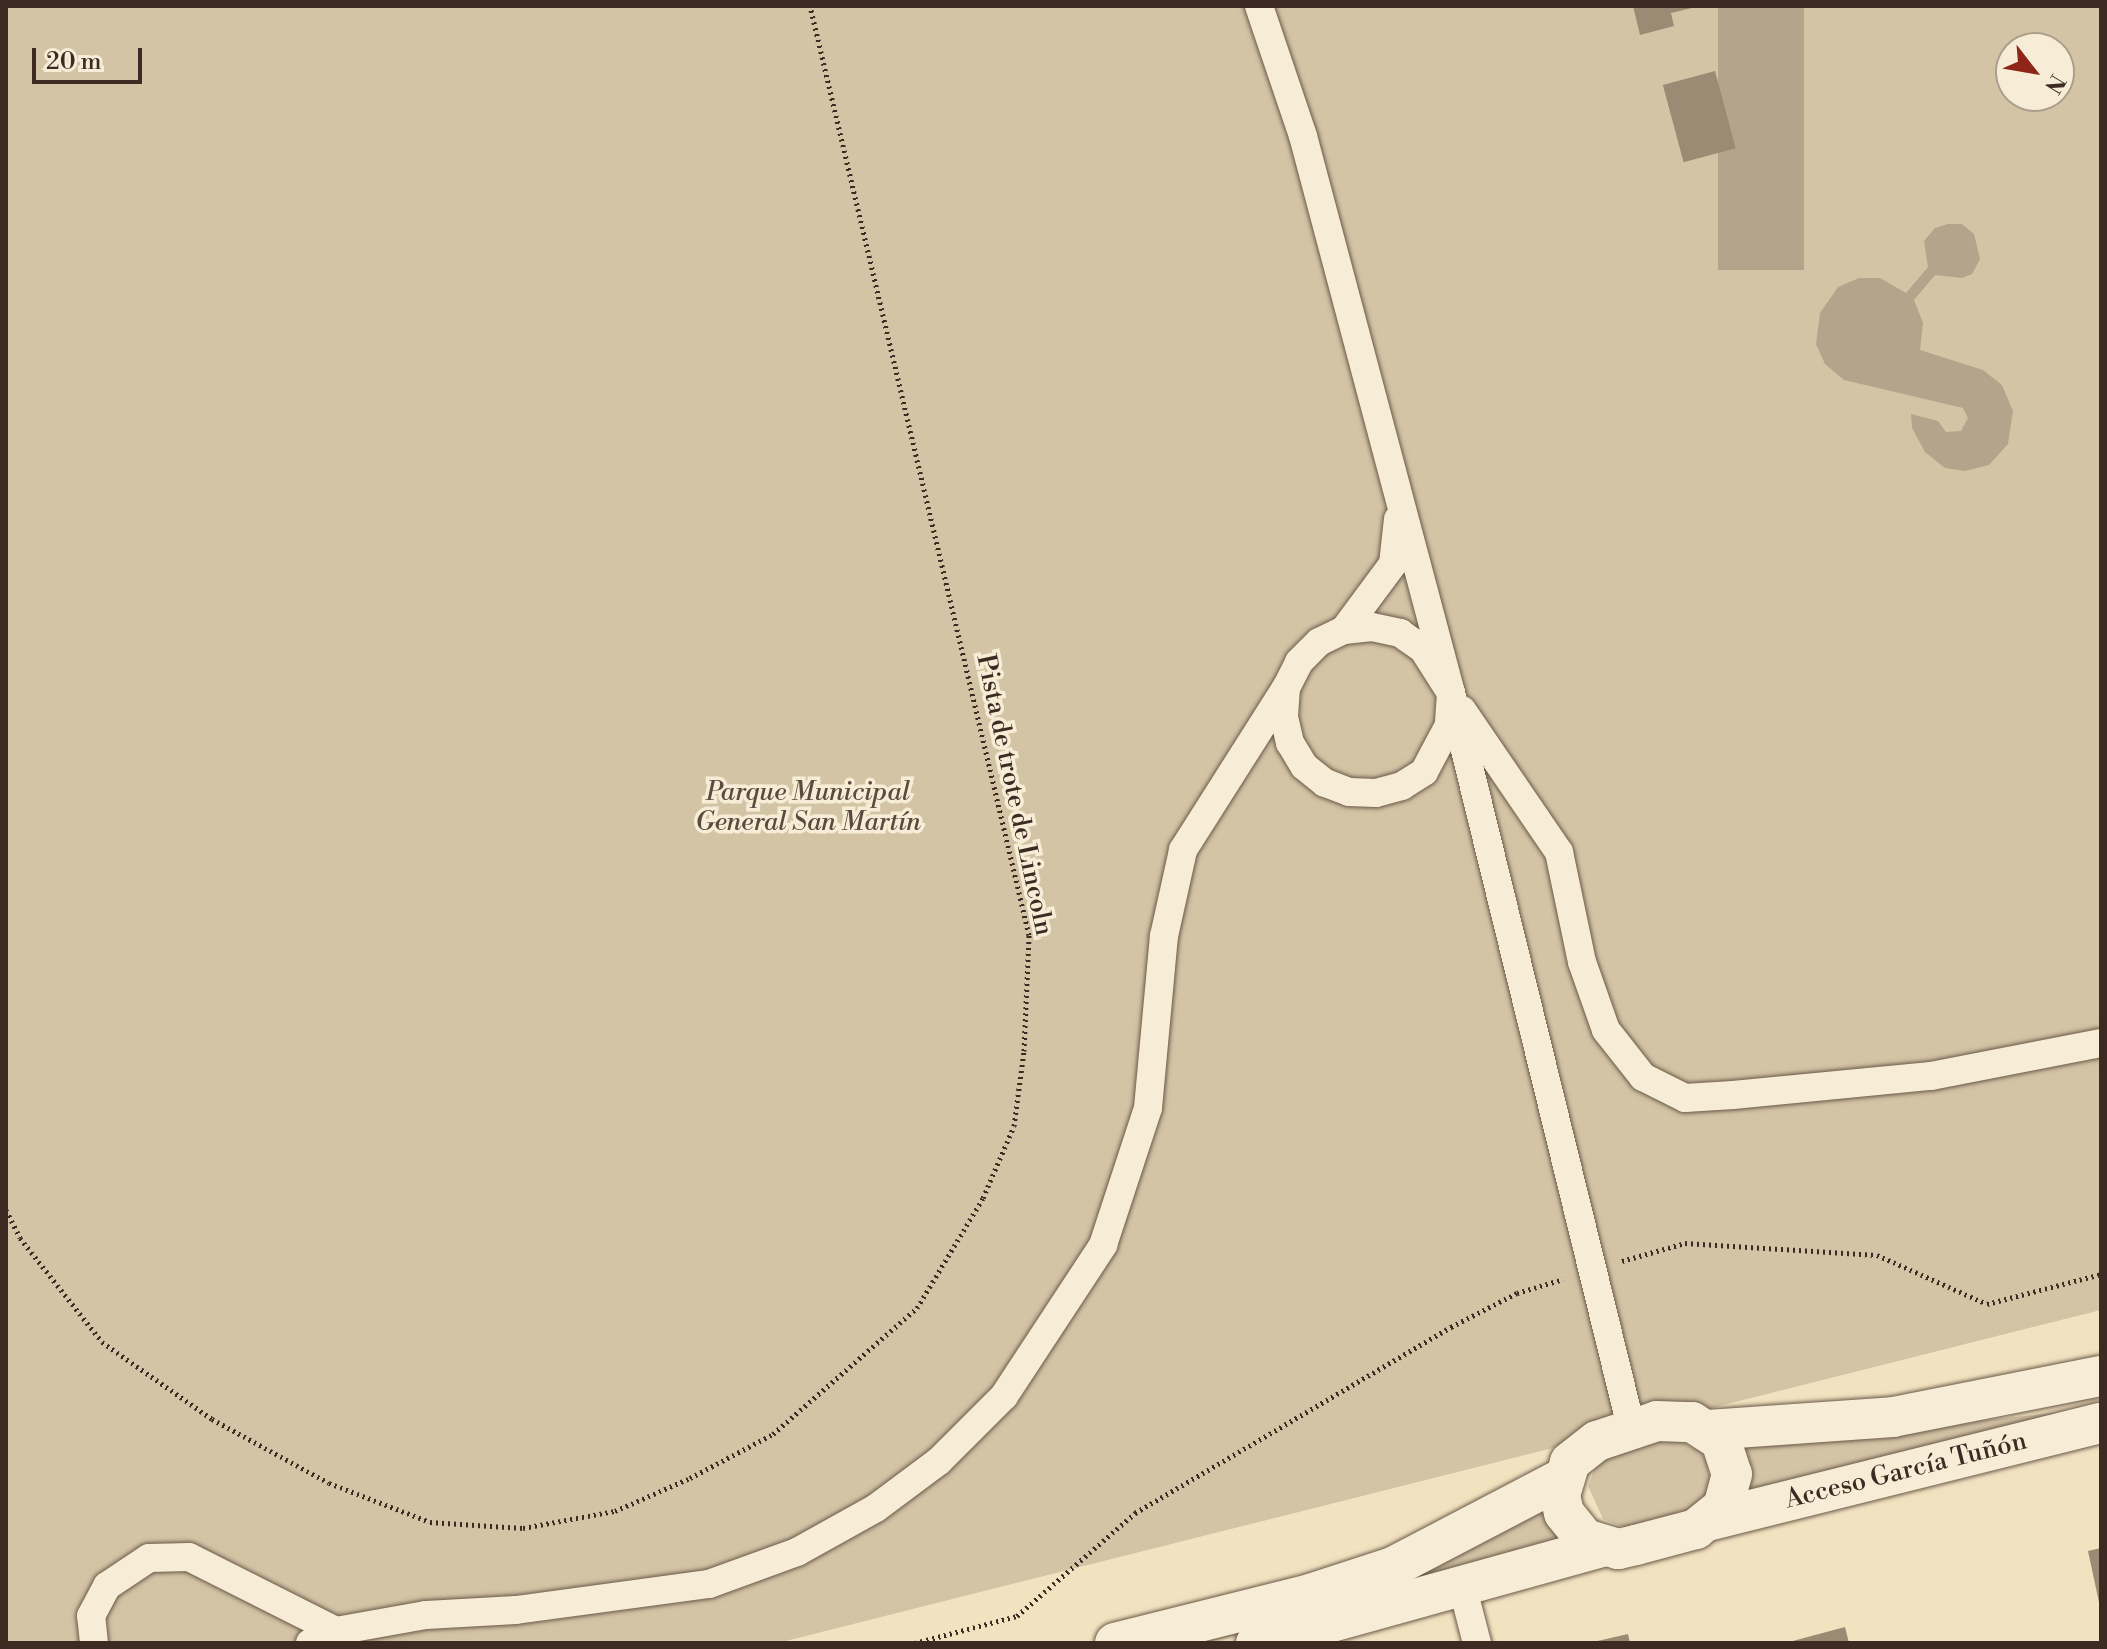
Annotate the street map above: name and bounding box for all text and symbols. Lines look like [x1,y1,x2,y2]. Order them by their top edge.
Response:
scale bar [36,32,146,82]
north arrow [1995,32,2075,112]
text: 20 m [46,47,102,77]
text: N [2038,69,2070,98]
street label: Pista de trote de Lincoln [969,651,1059,939]
park label: Parque Municipal General San Martín [695,777,921,838]
street label: Acceso García Tuñón [1782,1426,2030,1516]

